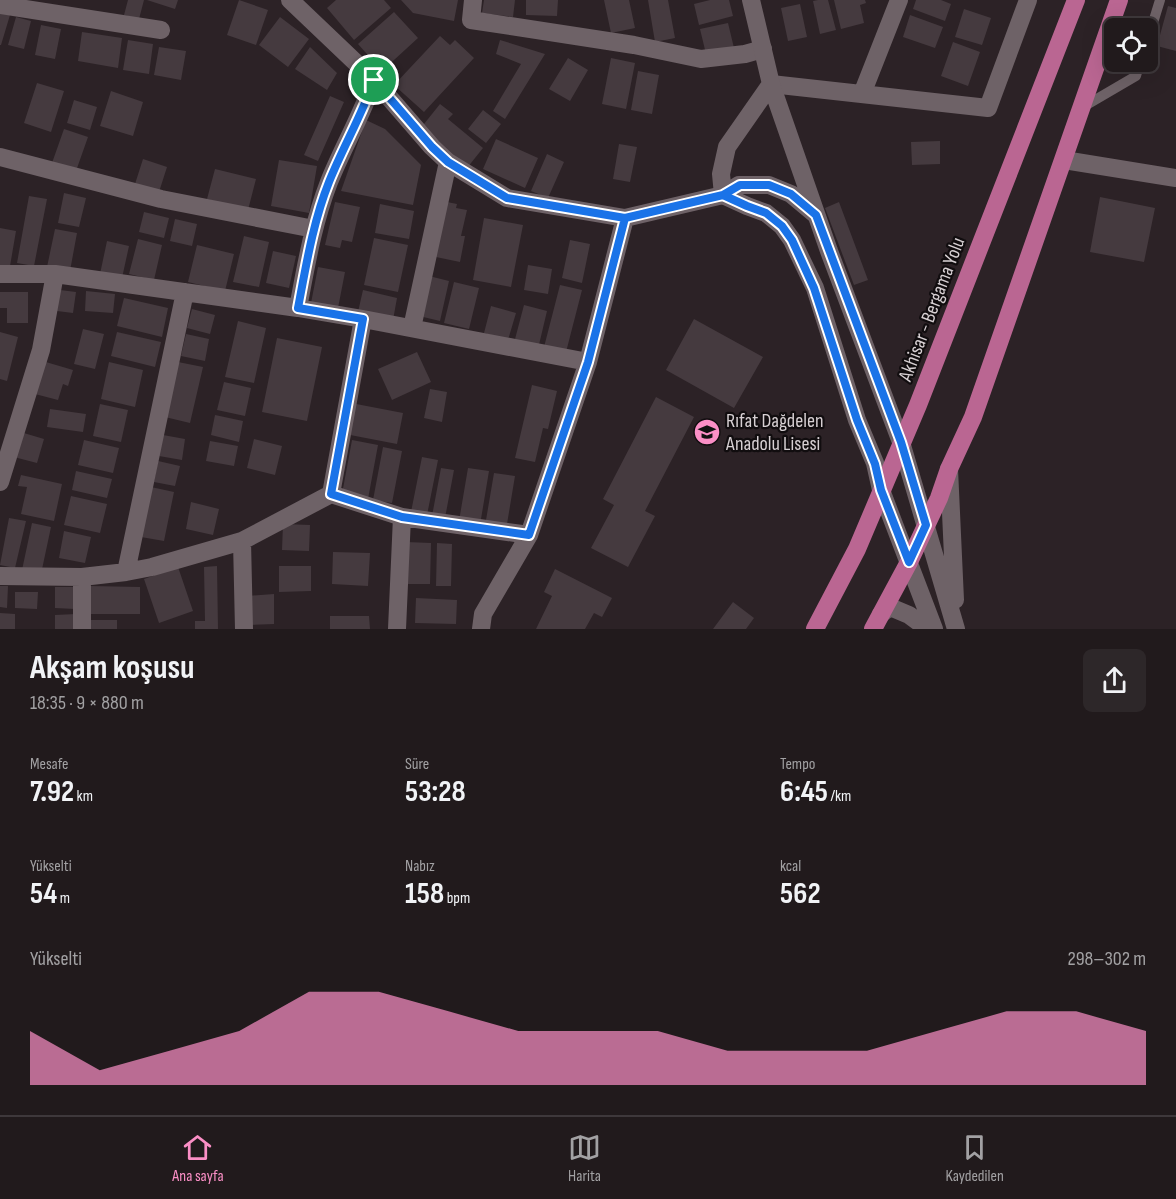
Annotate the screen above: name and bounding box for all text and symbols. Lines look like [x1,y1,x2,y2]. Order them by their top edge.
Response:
map controls [1104,18,1158,72]
button: locate [1104,18,1158,72]
pin [348,54,399,105]
icon: arrive [357,63,390,96]
street label: Akhisar - Bergama Yolu [893,234,970,386]
place label: Rıfat Dağdelen Anadolu Lisesi [725,409,824,456]
school or university icon: Rıfat Dağdelen Anadolu Lisesi [692,417,722,447]
text: Akşam koşusu [30,648,195,688]
button: share [1083,649,1146,712]
text: 18:35 · 9 × 880 m [30,691,144,715]
text: Mesafe [30,755,68,774]
text: Süre [405,755,429,774]
text: Tempo [780,755,815,774]
text: 7.92 [30,774,74,810]
text: 53:28 [405,774,466,810]
text: 6:45 [780,774,828,810]
text: km [74,787,93,806]
text: /km [828,787,851,806]
text: Yükselti [30,857,72,876]
text: Nabız [405,857,435,876]
text: kcal [780,857,801,876]
text: 54 [30,876,57,912]
text: 158 [405,876,444,912]
text: 562 [780,876,821,912]
text: m [57,889,70,908]
text: bpm [444,889,470,908]
text: Yükselti [30,947,82,971]
text: 298–302 m [1067,947,1146,971]
tab: Ana sayfa [172,1131,224,1186]
tab: Harita [568,1131,601,1186]
tab: Kaydedilen [945,1131,1004,1186]

